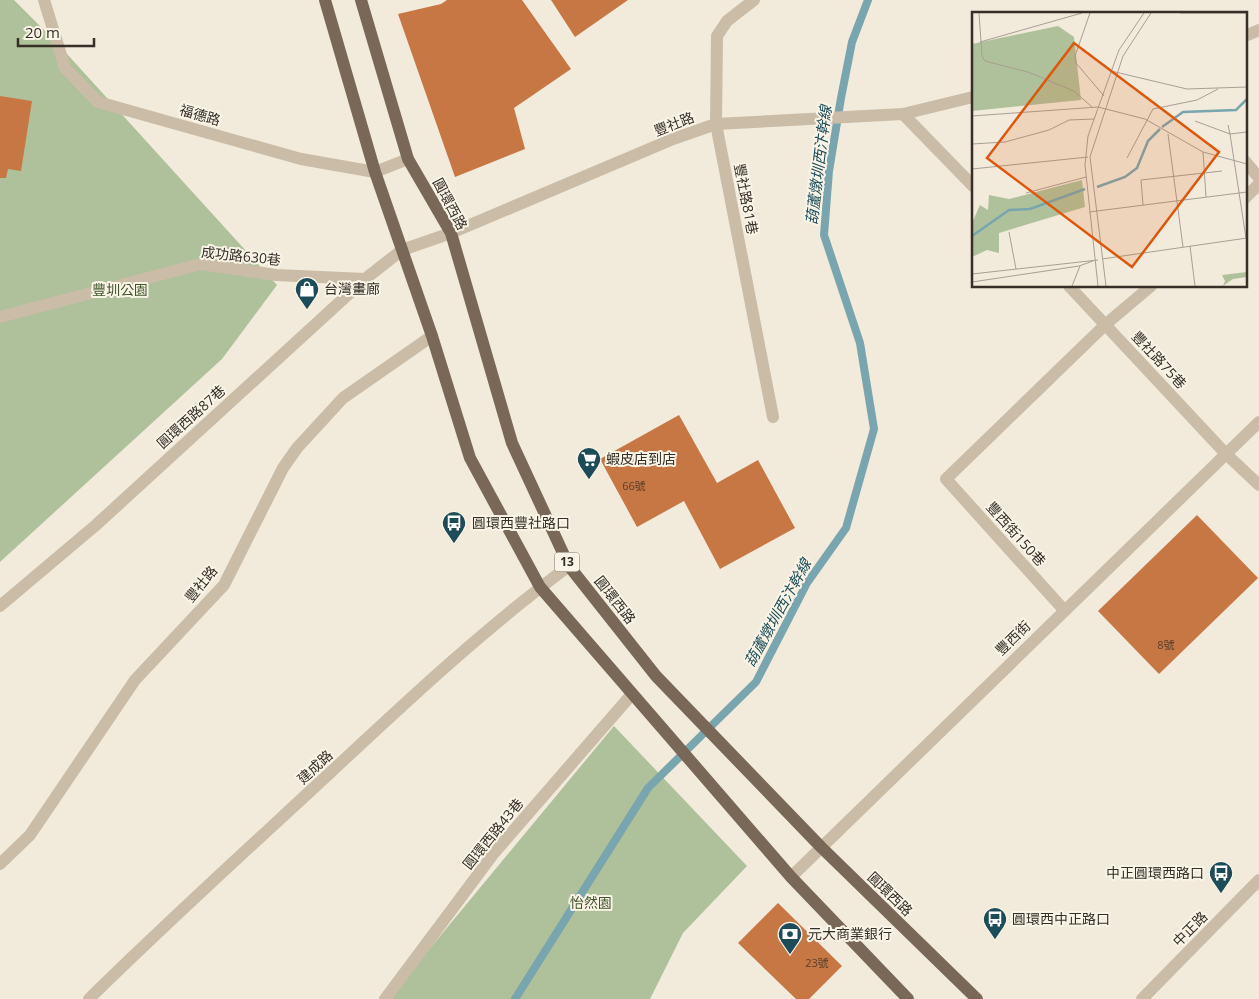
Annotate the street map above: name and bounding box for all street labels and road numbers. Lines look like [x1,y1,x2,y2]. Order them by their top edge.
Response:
street label: 福德路 [177,100,223,129]
street label: 豐社路 [651,107,697,140]
street label: 豐社路81巷 [730,162,763,236]
street label: 圓環西路 [429,175,472,233]
street label: 成功路630巷 [200,242,282,269]
street label: 豐社路75巷 [1128,327,1191,392]
street label: 圓環西路87巷 [152,381,229,452]
street label: 豐西街150巷 [983,498,1050,570]
road number: 13 [554,552,580,572]
street label: 豐社路 [180,561,221,606]
street label: 圓環西路 [591,572,640,628]
street label: 豐西街 [991,616,1034,659]
street label: 建成路 [293,745,336,788]
street label: 圓環西路43巷 [458,794,527,873]
street label: 圓環西路 [864,867,917,920]
street label: 中正路 [1168,907,1211,950]

